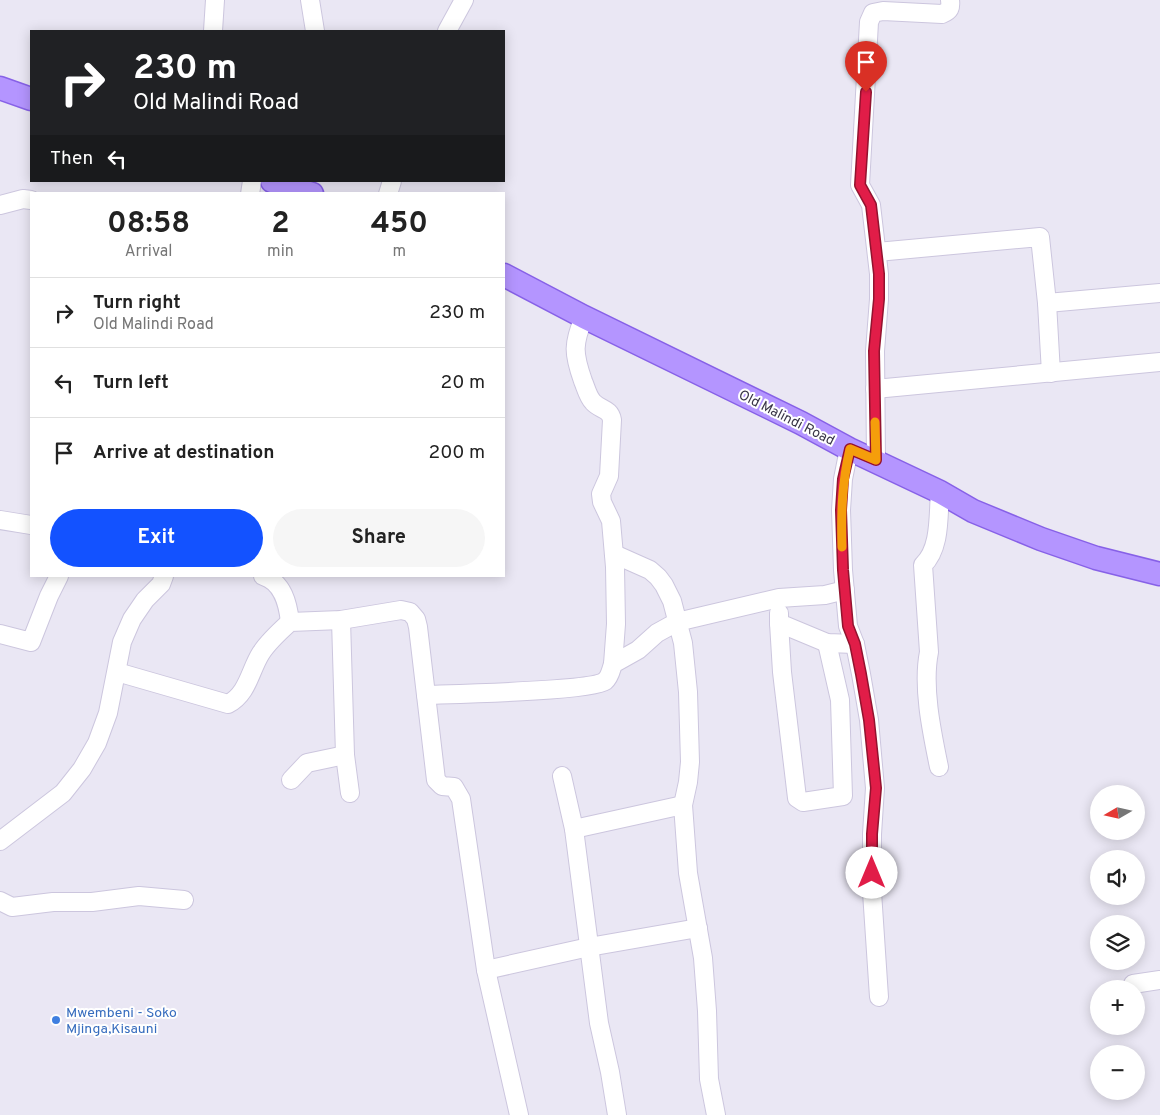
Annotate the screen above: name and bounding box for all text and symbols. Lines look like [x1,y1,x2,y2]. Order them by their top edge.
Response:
pin [845,41,887,92]
text: 230 m [133,47,237,91]
icon: arrive [852,48,880,76]
icon: right [50,50,115,115]
text: Old Malindi Road [133,90,299,117]
icon: left [103,145,131,173]
text: Then [50,147,93,171]
text: 08:58 [107,206,190,243]
text: 2 [271,206,290,243]
text: 450 [371,206,428,243]
text: Arrival [125,242,172,262]
text: min [267,242,294,262]
text: m [393,242,406,262]
text: Turn right [93,291,181,315]
icon: right [50,299,78,327]
text: 230 m [429,301,485,325]
text: Old Malindi Road [93,315,214,335]
icon: left [50,369,78,397]
text: Turn left [93,371,169,395]
text: 20 m [441,371,485,395]
street label: Old Malindi Road [735,387,837,450]
icon: arrive [50,439,78,467]
text: Arrive at destination [93,441,274,465]
text: 200 m [429,441,485,465]
button: Exit [50,509,263,567]
button: Share [273,509,485,567]
north arrow [1090,785,1145,840]
map controls [1090,785,1145,1100]
position arrow [845,846,897,898]
button: sound [1090,850,1145,905]
button: layers [1090,915,1145,970]
button: + [1090,980,1145,1035]
place label: Mwembeni - Soko Mjinga,Kisauni [66,1005,177,1038]
marker: Mwembeni - Soko Mjinga,Kisauni [50,1014,62,1026]
button: − [1090,1045,1145,1100]

